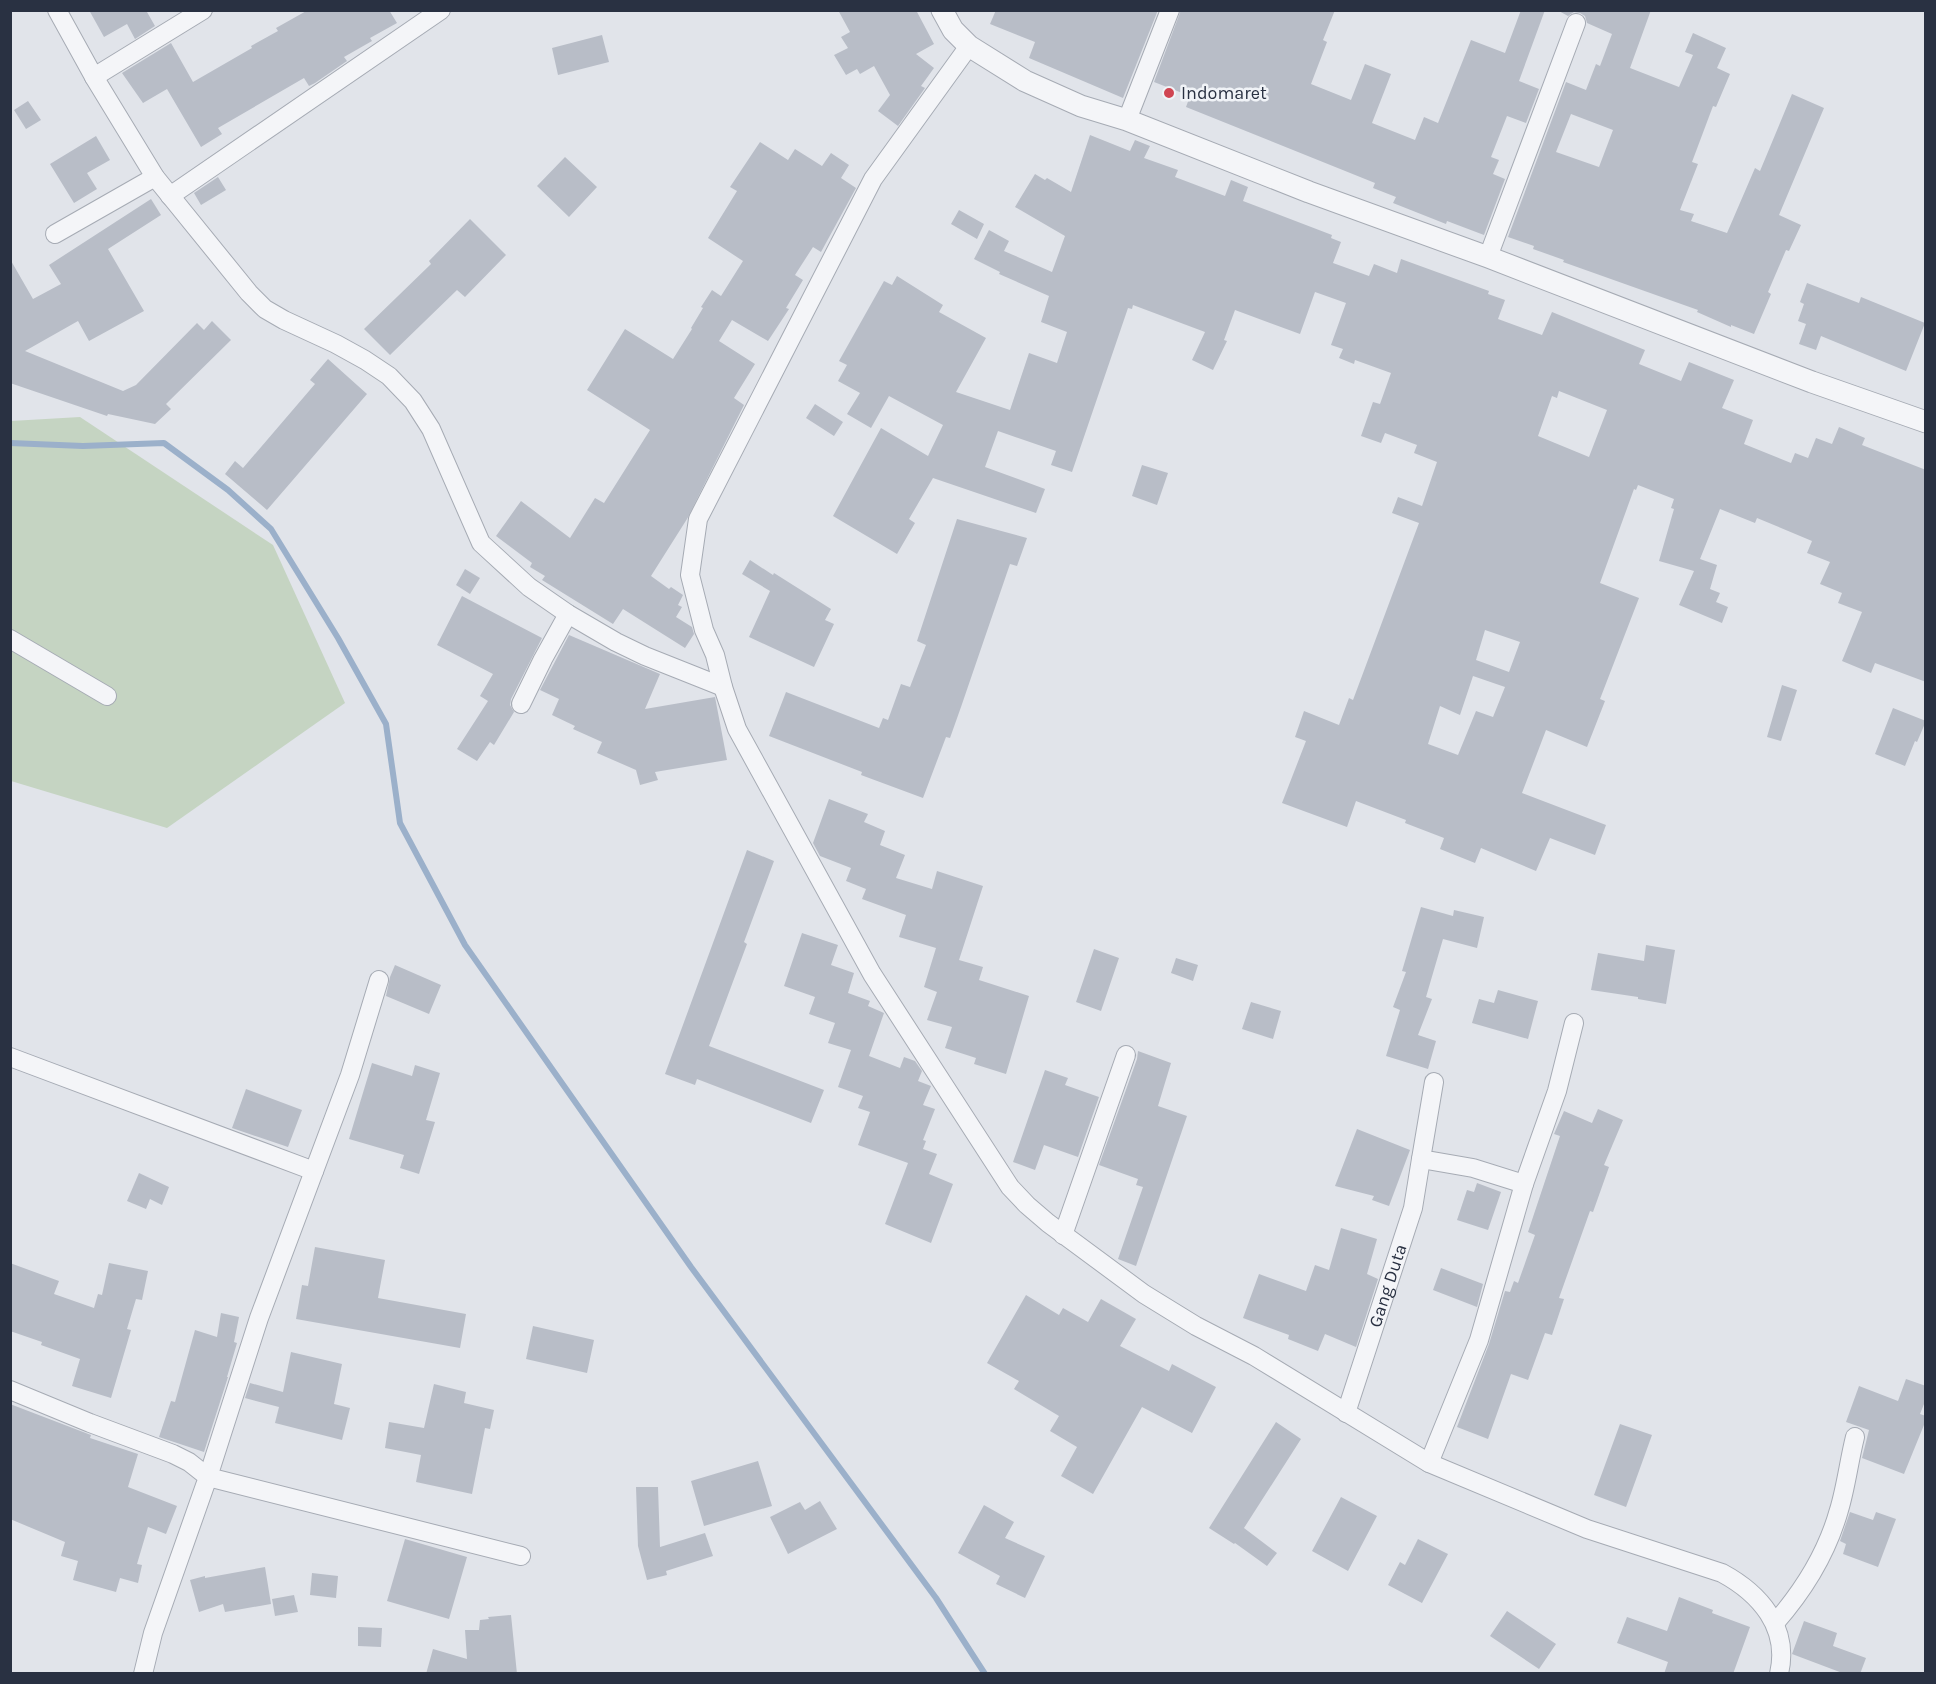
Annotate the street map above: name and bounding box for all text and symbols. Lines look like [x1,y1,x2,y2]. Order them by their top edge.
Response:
place label: Indomaret [1181,82,1267,104]
marker: Indomaret [1162,86,1176,100]
street label: Gang Duta [1364,1241,1411,1330]

